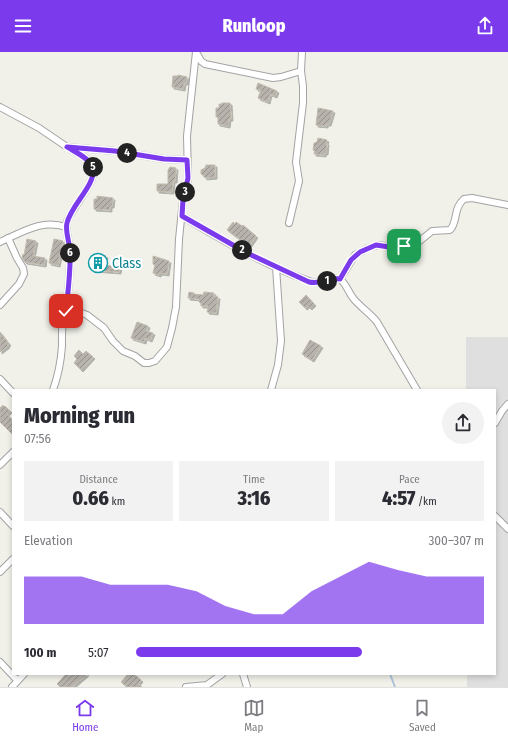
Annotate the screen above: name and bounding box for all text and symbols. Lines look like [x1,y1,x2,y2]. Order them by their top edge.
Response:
icon: menu [12,15,34,37]
text: Runloop [223,15,285,37]
icon: share [474,15,496,37]
pin: 4 [117,143,137,163]
text: 4 [124,146,130,159]
pin: 5 [83,157,103,177]
text: 5 [90,160,96,173]
pin: 3 [175,182,195,202]
text: 3 [182,185,188,198]
pin [387,229,421,263]
icon: arrive [393,235,415,257]
pin: 2 [232,240,252,260]
pin: 6 [60,243,80,263]
text: 2 [239,243,245,256]
text: 6 [67,246,73,259]
building icon: Class [87,252,109,274]
place label: Class [112,255,141,272]
pin: 1 [317,271,337,291]
text: 1 [325,274,329,287]
pin [49,294,83,328]
icon: check [55,300,77,322]
text: Morning run [24,402,135,429]
button: share [442,402,484,444]
text: 07:56 [24,431,51,446]
text: Distance [79,473,118,486]
text: Time [243,473,265,486]
text: Pace [399,473,420,486]
text: 0.66 [72,486,109,510]
text: 3:16 [238,486,270,510]
text: 4:57 [382,486,415,510]
text: km [109,495,125,508]
text: /km [415,495,437,508]
text: Elevation [24,533,73,548]
text: 300–307 m [428,533,484,548]
text: 100 m [24,645,56,660]
text: 5:07 [88,645,109,660]
tab: Home [72,697,98,734]
tab: Map [243,697,265,734]
tab: Saved [409,697,436,734]

